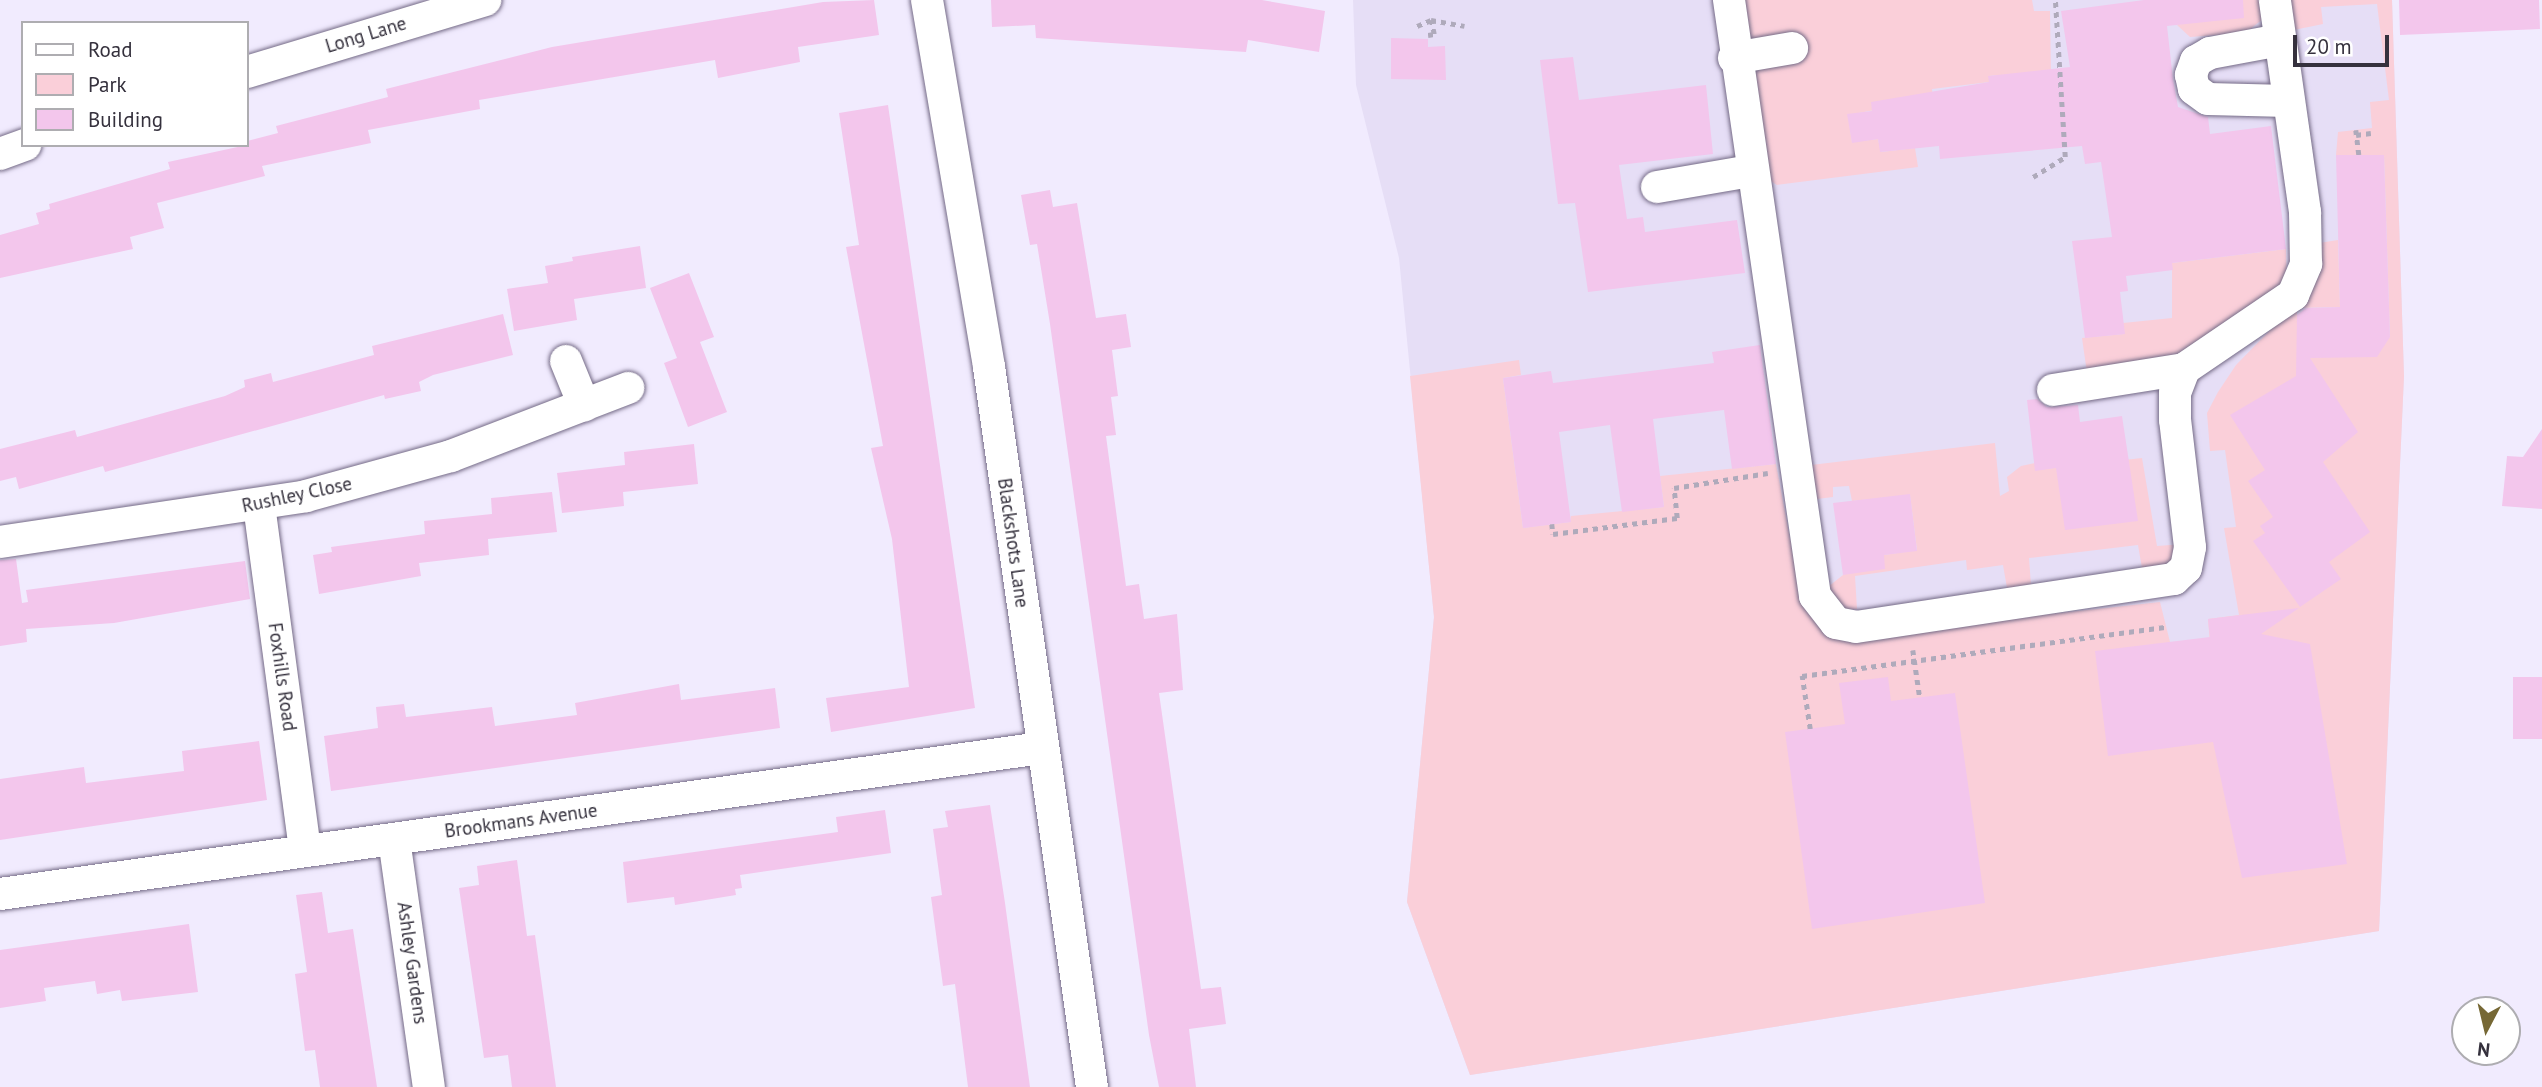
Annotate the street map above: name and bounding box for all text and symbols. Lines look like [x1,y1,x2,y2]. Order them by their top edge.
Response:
street label: Long Lane [323,12,409,58]
legend [21,21,248,147]
scale bar [2297,21,2393,65]
text: 20 m [2306,33,2352,60]
text: Road [88,36,132,63]
text: Park [88,71,127,98]
text: Building [88,106,163,133]
street label: Rushley Close [240,472,354,518]
street label: Blackshots Lane [993,477,1033,609]
street label: Foxhills Road [263,621,301,733]
street label: Brookmans Avenue [443,799,599,843]
street label: Ashley Gardens [392,900,432,1026]
north arrow [2451,996,2521,1066]
text: N [2476,1037,2491,1063]

